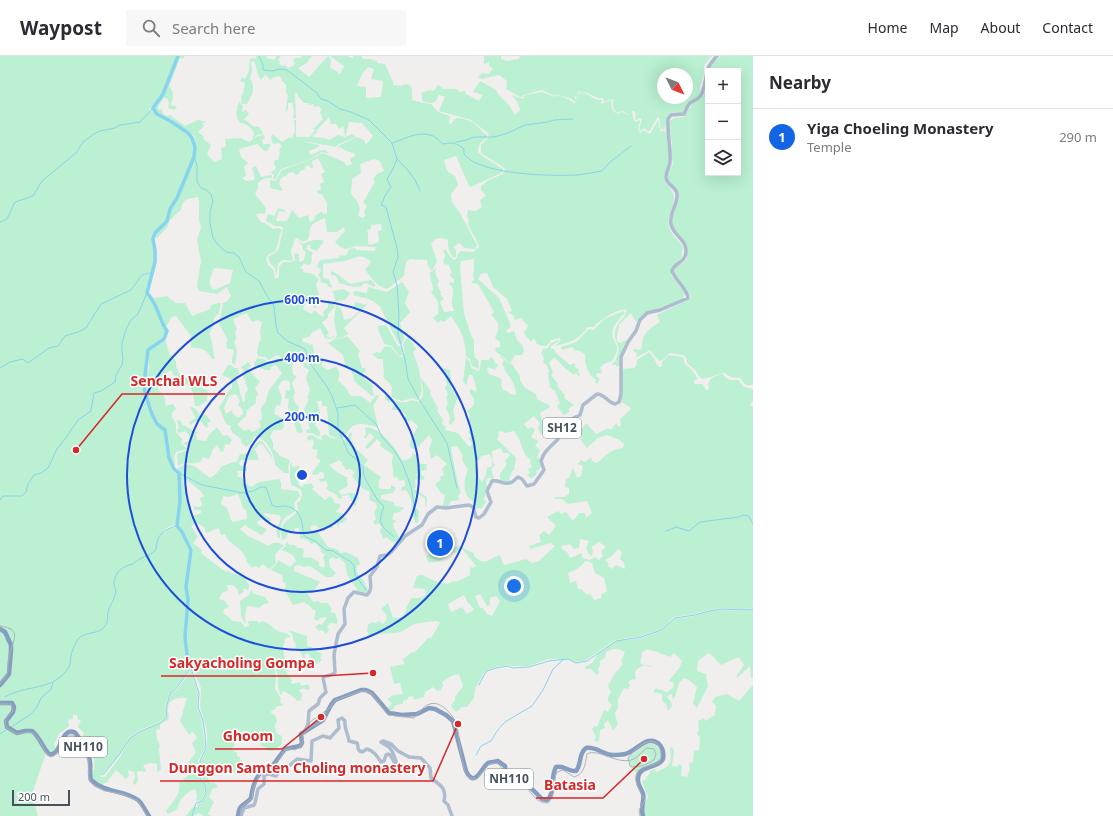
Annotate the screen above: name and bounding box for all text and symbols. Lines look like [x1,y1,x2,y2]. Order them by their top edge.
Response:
search box [126,10,406,46]
text: Waypost [20,15,102,41]
icon: search [140,17,162,39]
text: Search here [172,18,255,38]
text: Home [868,18,907,37]
text: Map [929,18,959,37]
text: About [981,18,1020,37]
text: Contact [1042,18,1093,37]
north arrow [657,68,693,104]
map controls [705,68,741,176]
button: + [705,68,741,104]
text: Nearby [769,71,831,94]
button: − [705,104,741,140]
text: Yiga Choeling Monastery [807,118,994,138]
text: 1 [778,128,786,146]
text: 290 m [1059,128,1097,146]
text: Temple [807,138,852,156]
button: layers [705,140,741,176]
text: 600 m [284,291,320,308]
text: 400 m [284,349,320,366]
callout: Senchal WLS [122,368,225,394]
text: Senchal WLS [131,371,218,390]
text: 200 m [284,408,320,425]
road number: SH12 [543,418,581,438]
centre of rings [295,468,309,482]
pin: 1 [427,528,453,558]
your location [504,576,524,596]
callout: Sakyacholing Gompa [161,650,323,676]
text: Sakyacholing Gompa [169,653,315,672]
callout: Ghoom [215,723,282,749]
text: Ghoom [223,726,273,745]
road number: NH110 [59,737,107,757]
callout: Dunggon Samten Choling monastery [160,755,433,781]
text: Dunggon Samten Choling monastery [169,758,425,777]
road number: NH110 [485,769,533,789]
callout: Batasia [536,772,603,798]
text: Batasia [544,775,596,794]
scale bar [12,788,70,807]
text: 200 m [18,789,50,804]

